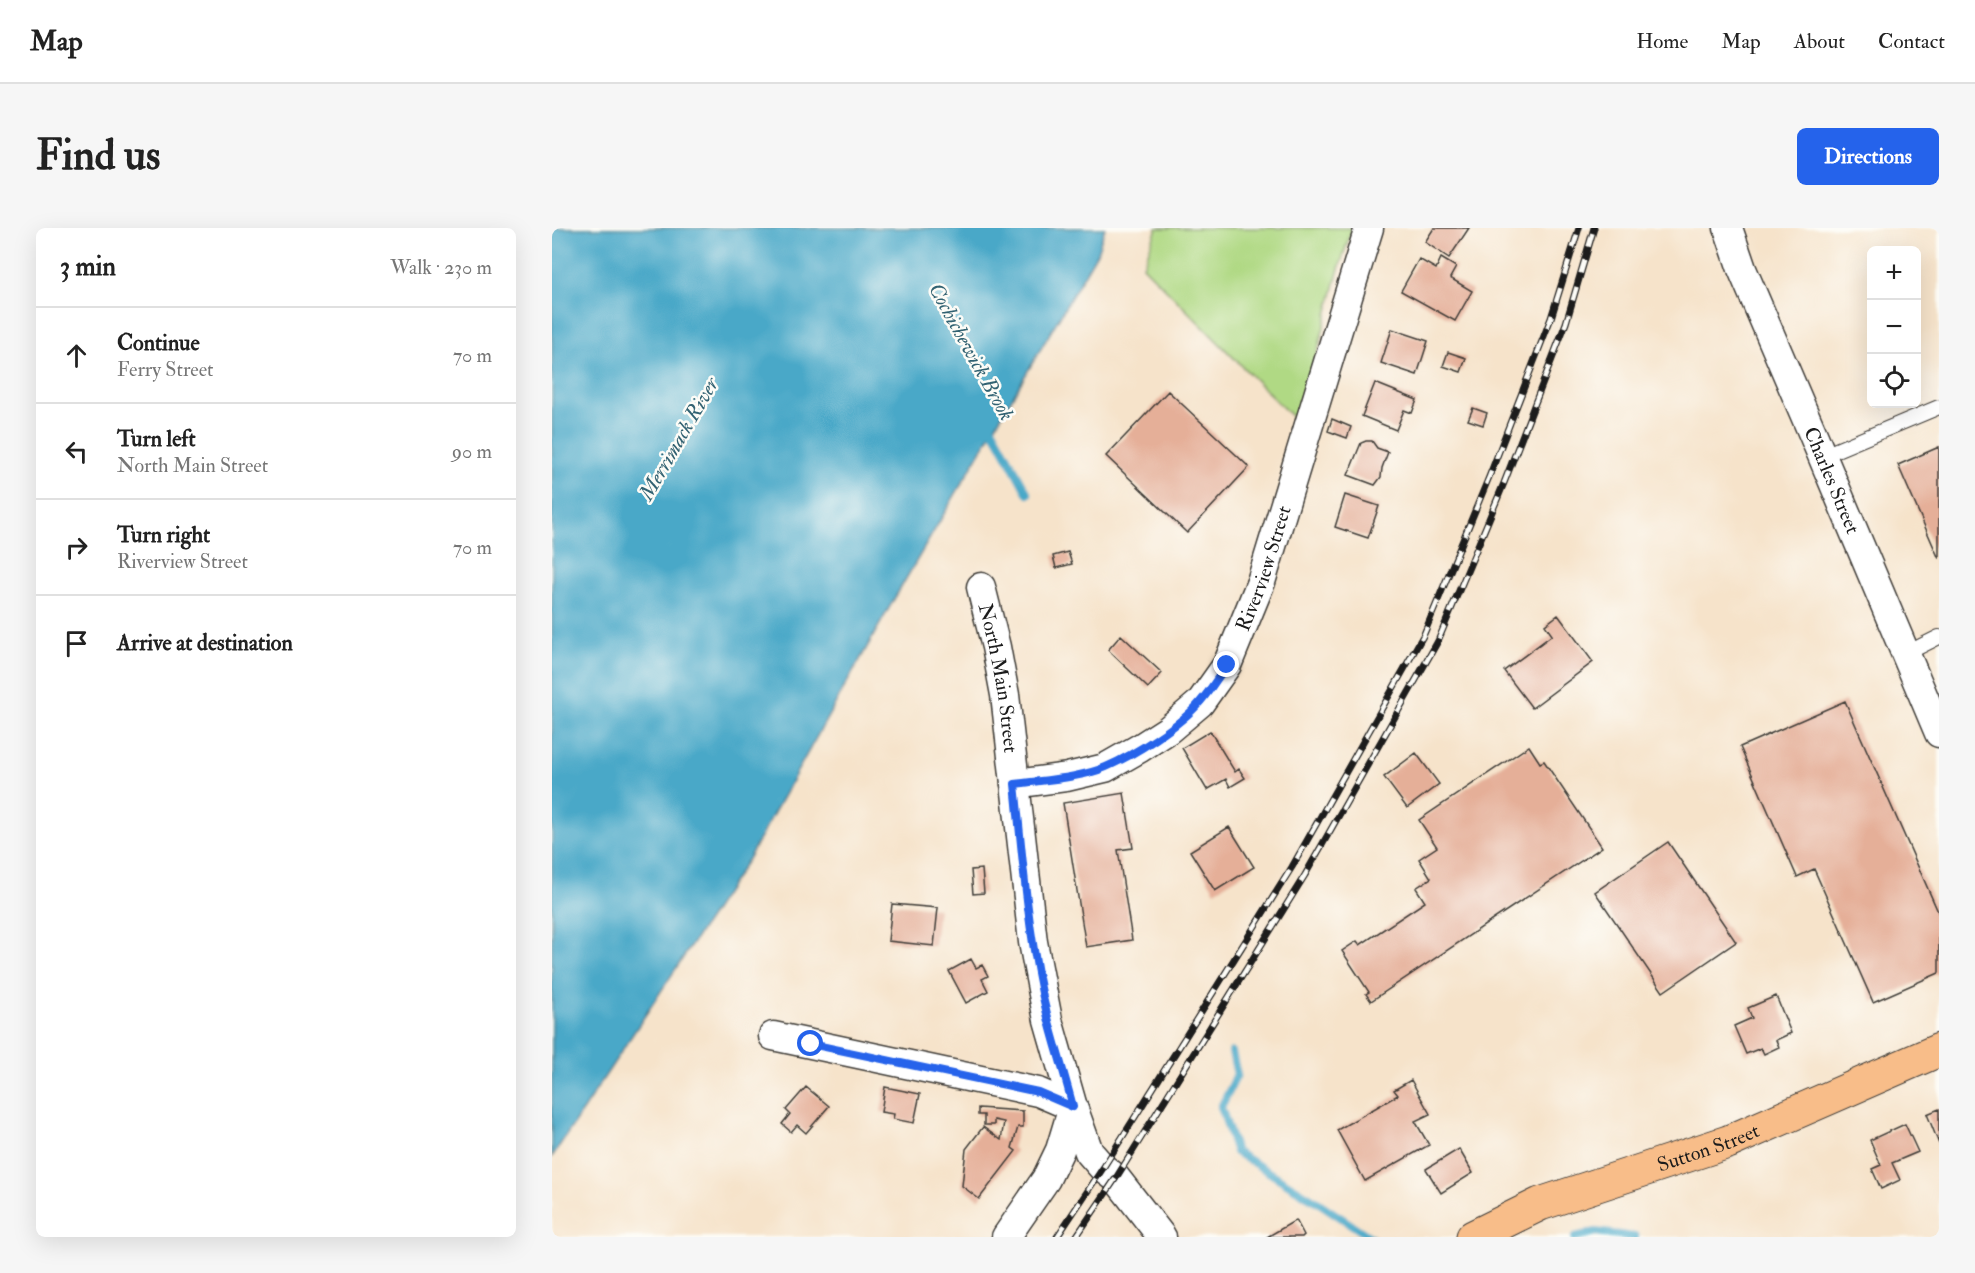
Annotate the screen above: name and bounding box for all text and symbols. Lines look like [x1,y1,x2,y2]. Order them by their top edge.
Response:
text: Map [30,24,83,59]
text: Home [1636,28,1688,55]
text: Map [1721,28,1761,55]
text: About [1794,28,1845,55]
text: Contact [1878,28,1945,55]
button: Directions [1797,128,1939,185]
text: Find us [36,130,160,182]
map controls [1867,246,1921,408]
button: + [1867,246,1921,300]
text: 3 min [60,251,116,283]
text: Walk · 230 m [390,255,492,280]
water label: Cochichewick Brook [922,278,1020,426]
button: − [1867,300,1921,354]
text: Continue [117,329,200,357]
icon: ahead [60,339,93,372]
text: 70 m [453,343,492,368]
button: locate [1867,354,1921,408]
text: Ferry Street [117,357,214,382]
water label: Merrimack River [632,372,726,507]
street label: Charles Street [1799,423,1866,538]
text: Turn left [117,425,196,453]
icon: left [60,435,93,468]
text: 90 m [452,439,492,464]
text: North Main Street [117,453,268,478]
street label: Riverview Street [1230,502,1296,635]
text: Turn right [117,521,210,549]
icon: right [60,531,93,564]
text: 70 m [453,535,492,560]
text: Riverview Street [117,549,248,574]
street label: North Main Street [973,601,1024,755]
icon: arrive [60,627,93,660]
text: Arrive at destination [117,629,293,657]
route end [1213,651,1239,677]
route start [797,1030,823,1056]
street label: Sutton Street [1654,1117,1763,1177]

